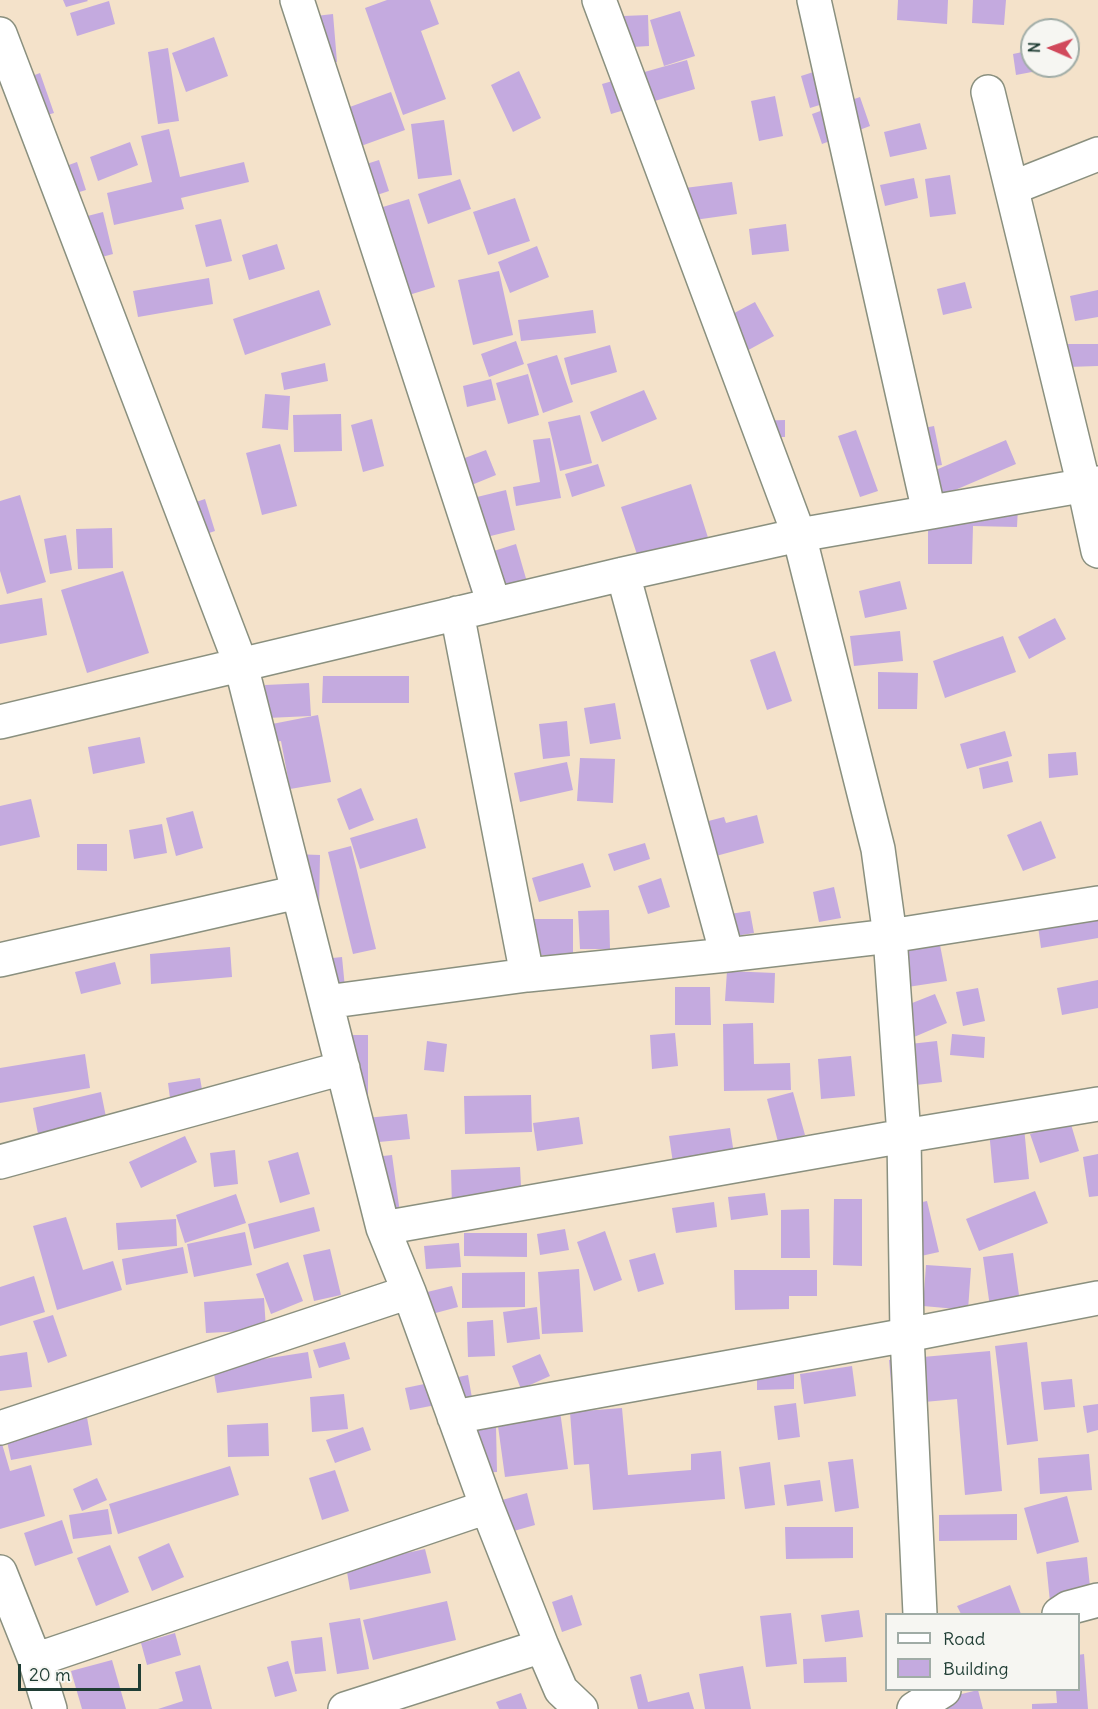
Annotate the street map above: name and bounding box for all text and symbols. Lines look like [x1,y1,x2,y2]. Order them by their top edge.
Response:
north arrow [1020,18,1080,78]
text: N [1024,42,1044,53]
legend [885,1613,1080,1691]
text: Road [943,1627,985,1650]
scale bar [21,1652,144,1690]
text: Building [943,1657,1008,1680]
text: 20 m [29,1663,71,1686]

